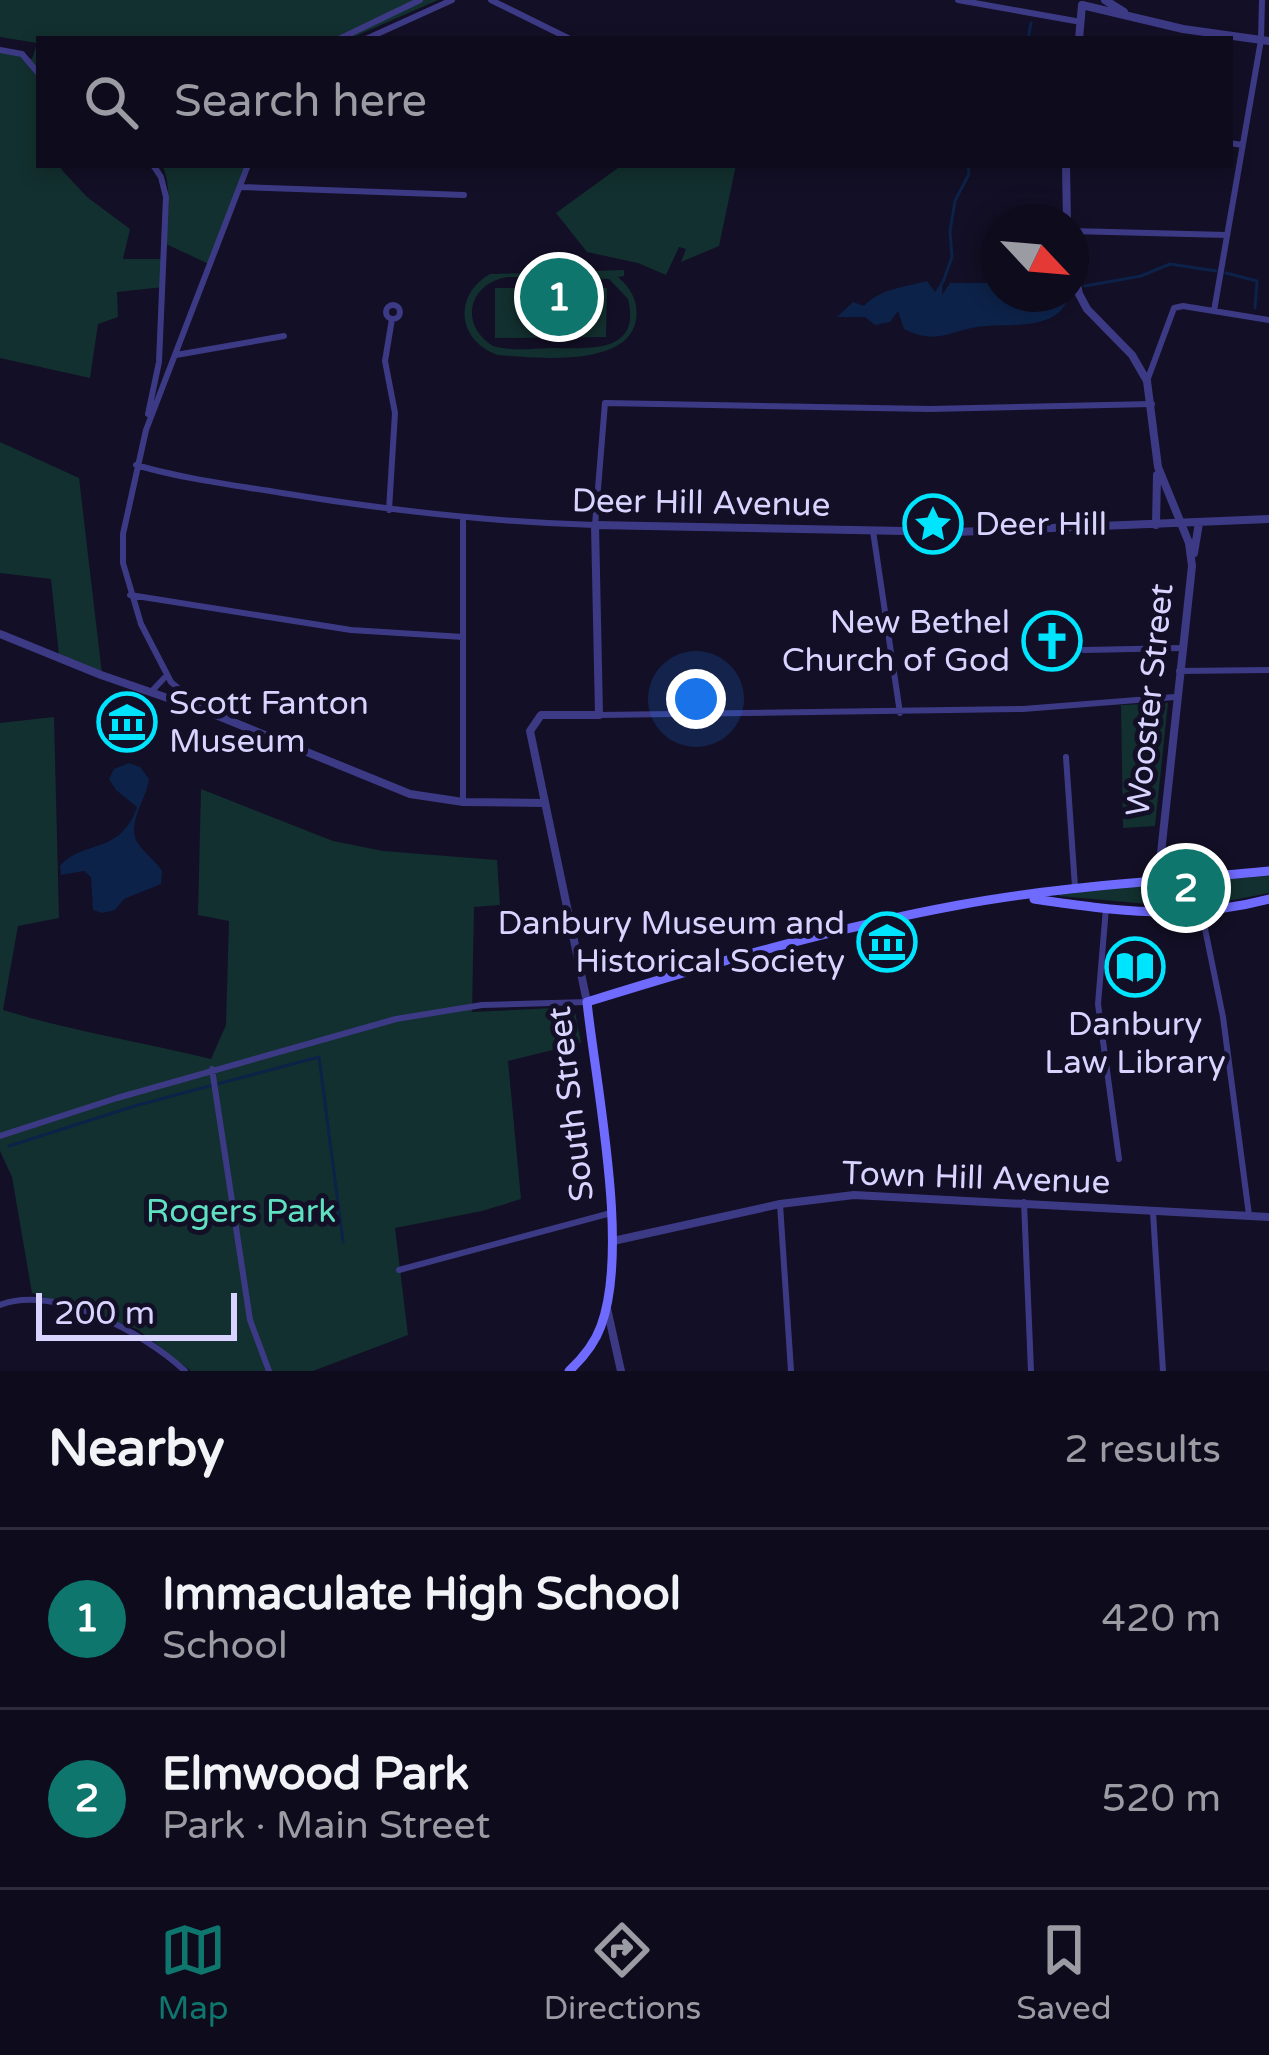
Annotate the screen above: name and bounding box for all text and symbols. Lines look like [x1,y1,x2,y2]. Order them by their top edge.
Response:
search box [36,36,1233,168]
icon: search [78,69,144,135]
text: Search here [174,75,427,129]
north arrow [981,204,1089,312]
pin: 1 [520,252,598,342]
street label: Deer Hill Avenue [571,481,831,525]
place icon: Deer Hill [902,493,964,555]
place label: Deer Hill [975,505,1107,544]
street label: Wooster Street [1118,581,1182,819]
place label: New Bethel Church of God [782,603,1010,680]
church icon: New Bethel Church of God [1021,610,1083,672]
your location [666,669,726,729]
place label: Scott Fanton Museum [169,684,369,761]
museum icon: Scott Fanton Museum [96,691,158,753]
pin: 2 [1147,843,1225,933]
place label: Danbury Museum and Historical Society [498,904,845,981]
museum icon: Danbury Museum and Historical Society [856,911,918,973]
library icon: Danbury Law Library [1104,936,1166,998]
street label: South Street [540,1004,602,1204]
place label: Danbury Law Library [1044,1005,1226,1082]
street label: Town Hill Avenue [841,1154,1111,1202]
park label: Rogers Park [146,1192,336,1231]
scale bar [36,1287,237,1340]
text: 200 m [54,1294,155,1333]
text: Nearby [48,1418,225,1480]
text: 2 results [1064,1426,1221,1473]
text: Immaculate High School [162,1568,681,1622]
text: 1 [75,1595,99,1642]
text: 420 m [1102,1595,1221,1642]
text: School [162,1622,288,1669]
text: Elmwood Park [162,1748,469,1802]
text: 2 [75,1775,99,1822]
text: 520 m [1102,1775,1221,1822]
text: Park · Main Street [162,1802,490,1849]
tab: Map [157,1917,229,2028]
tab: Directions [543,1917,701,2028]
tab: Saved [1016,1917,1112,2028]

